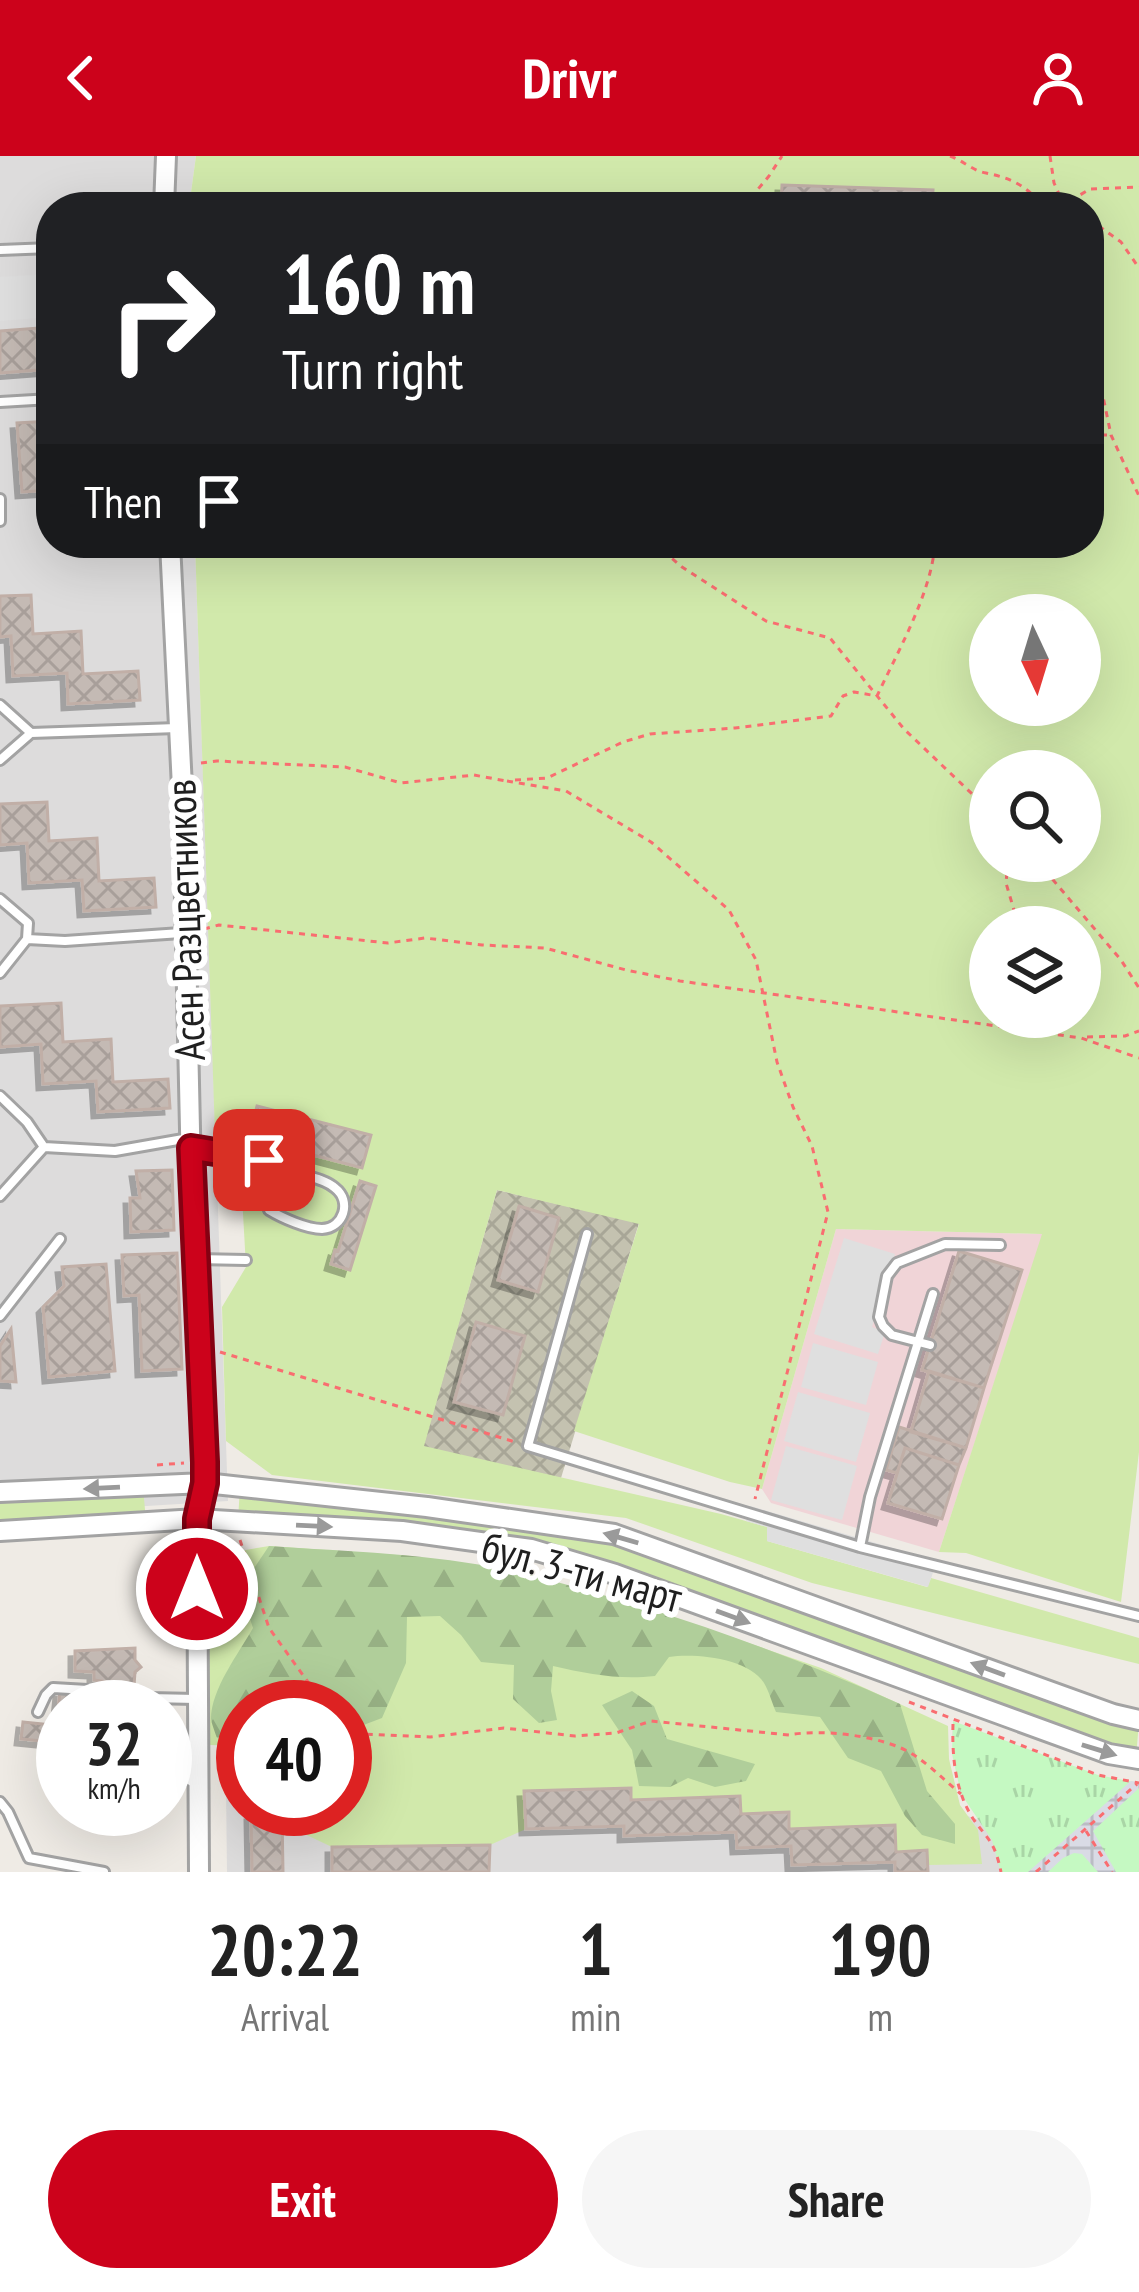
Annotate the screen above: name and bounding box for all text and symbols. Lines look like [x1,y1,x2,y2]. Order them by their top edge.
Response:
text: Drivr [522,43,617,113]
icon: back [48,45,114,111]
icon: person [1025,45,1091,111]
text: 160 m [282,228,475,337]
icon: right [84,240,240,396]
text: Turn right [282,334,463,404]
icon: arrive [186,468,252,534]
text: Then [84,472,162,530]
north arrow [969,594,1101,726]
map controls [969,594,1101,1038]
button: search [969,750,1101,882]
street label: Асен Разцветников [152,778,217,1062]
button: layers [969,906,1101,1038]
pin [213,1109,315,1211]
icon: arrive [231,1127,297,1193]
one-way arrow [82,1479,120,1498]
one-way arrow [296,1517,334,1536]
street label: бул. 3-ти март [476,1518,689,1625]
position arrow [134,1526,260,1652]
one-way arrow [602,1528,639,1546]
one-way arrow [715,1609,751,1627]
one-way arrow [970,1659,1006,1677]
speed limit sign: 40 [216,1680,372,1836]
text: 32 [85,1704,143,1782]
one-way arrow [1081,1742,1118,1760]
text: km/h [87,1768,141,1807]
text: 20:22 [207,1902,363,1995]
text: 1 [579,1902,613,1995]
text: 190 [828,1902,932,1995]
text: Arrival [241,1991,329,2042]
text: min [570,1991,621,2042]
text: m [867,1991,893,2042]
button: Exit [48,2130,558,2268]
button: Share [582,2130,1091,2268]

